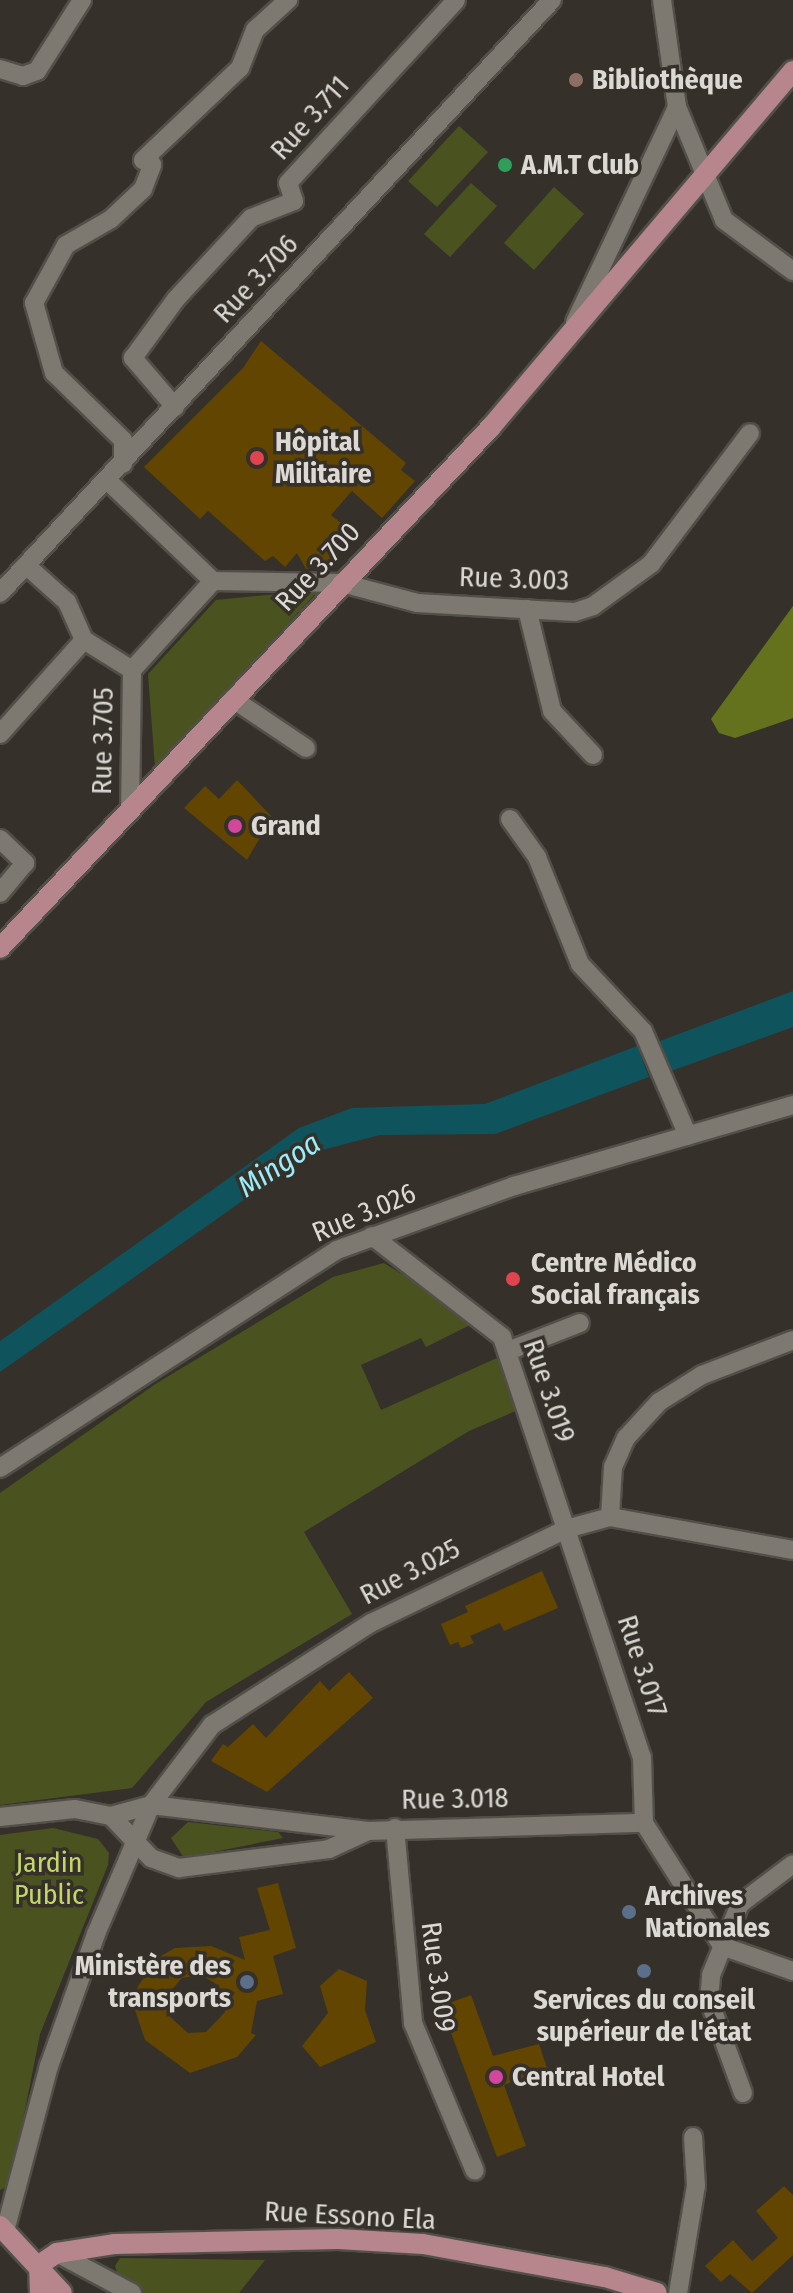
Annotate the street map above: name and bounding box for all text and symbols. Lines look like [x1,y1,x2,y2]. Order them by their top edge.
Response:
place label: Bibliothèque [592,63,743,97]
street label: Rue 3.711 [264,69,356,167]
marker: Bibliothèque [567,71,585,89]
place label: A.M.T Club [521,148,639,182]
marker: A.M.T Club [496,156,514,174]
street label: Rue 3.706 [207,228,305,330]
place label: Hôpital Militaire [275,425,372,491]
marker: Hôpital Militaire [246,447,268,469]
street label: Rue 3.700 [269,516,367,618]
street label: Rue 3.003 [458,560,570,598]
street label: Rue 3.705 [85,687,121,795]
place label: Grand [251,809,321,843]
marker: Grand [226,817,244,835]
water label: Mingoa [231,1125,327,1205]
street label: Rue 3.026 [307,1176,421,1250]
place label: Centre Médico Social français [531,1246,700,1312]
marker: Centre Médico Social français [502,1268,524,1290]
street label: Rue 3.019 [516,1335,582,1447]
street label: Rue 3.025 [354,1532,466,1612]
street label: Rue 3.017 [610,1611,674,1721]
street label: Rue 3.018 [401,1781,509,1817]
park label: Jardin Public [14,1846,84,1912]
place label: Archives Nationales [645,1879,770,1945]
marker: Archives Nationales [620,1903,638,1921]
street label: Rue 3.009 [414,1920,462,2034]
place label: Ministère des transports [75,1949,231,2015]
marker: Services du conseil supérieur de l'état [635,1962,653,1980]
marker: Ministère des transports [238,1973,256,1991]
place label: Services du conseil supérieur de l'état [533,1983,755,2049]
place label: Central Hotel [512,2060,664,2094]
marker: Central Hotel [487,2068,505,2086]
street label: Rue Essono Ela [263,2195,437,2237]

